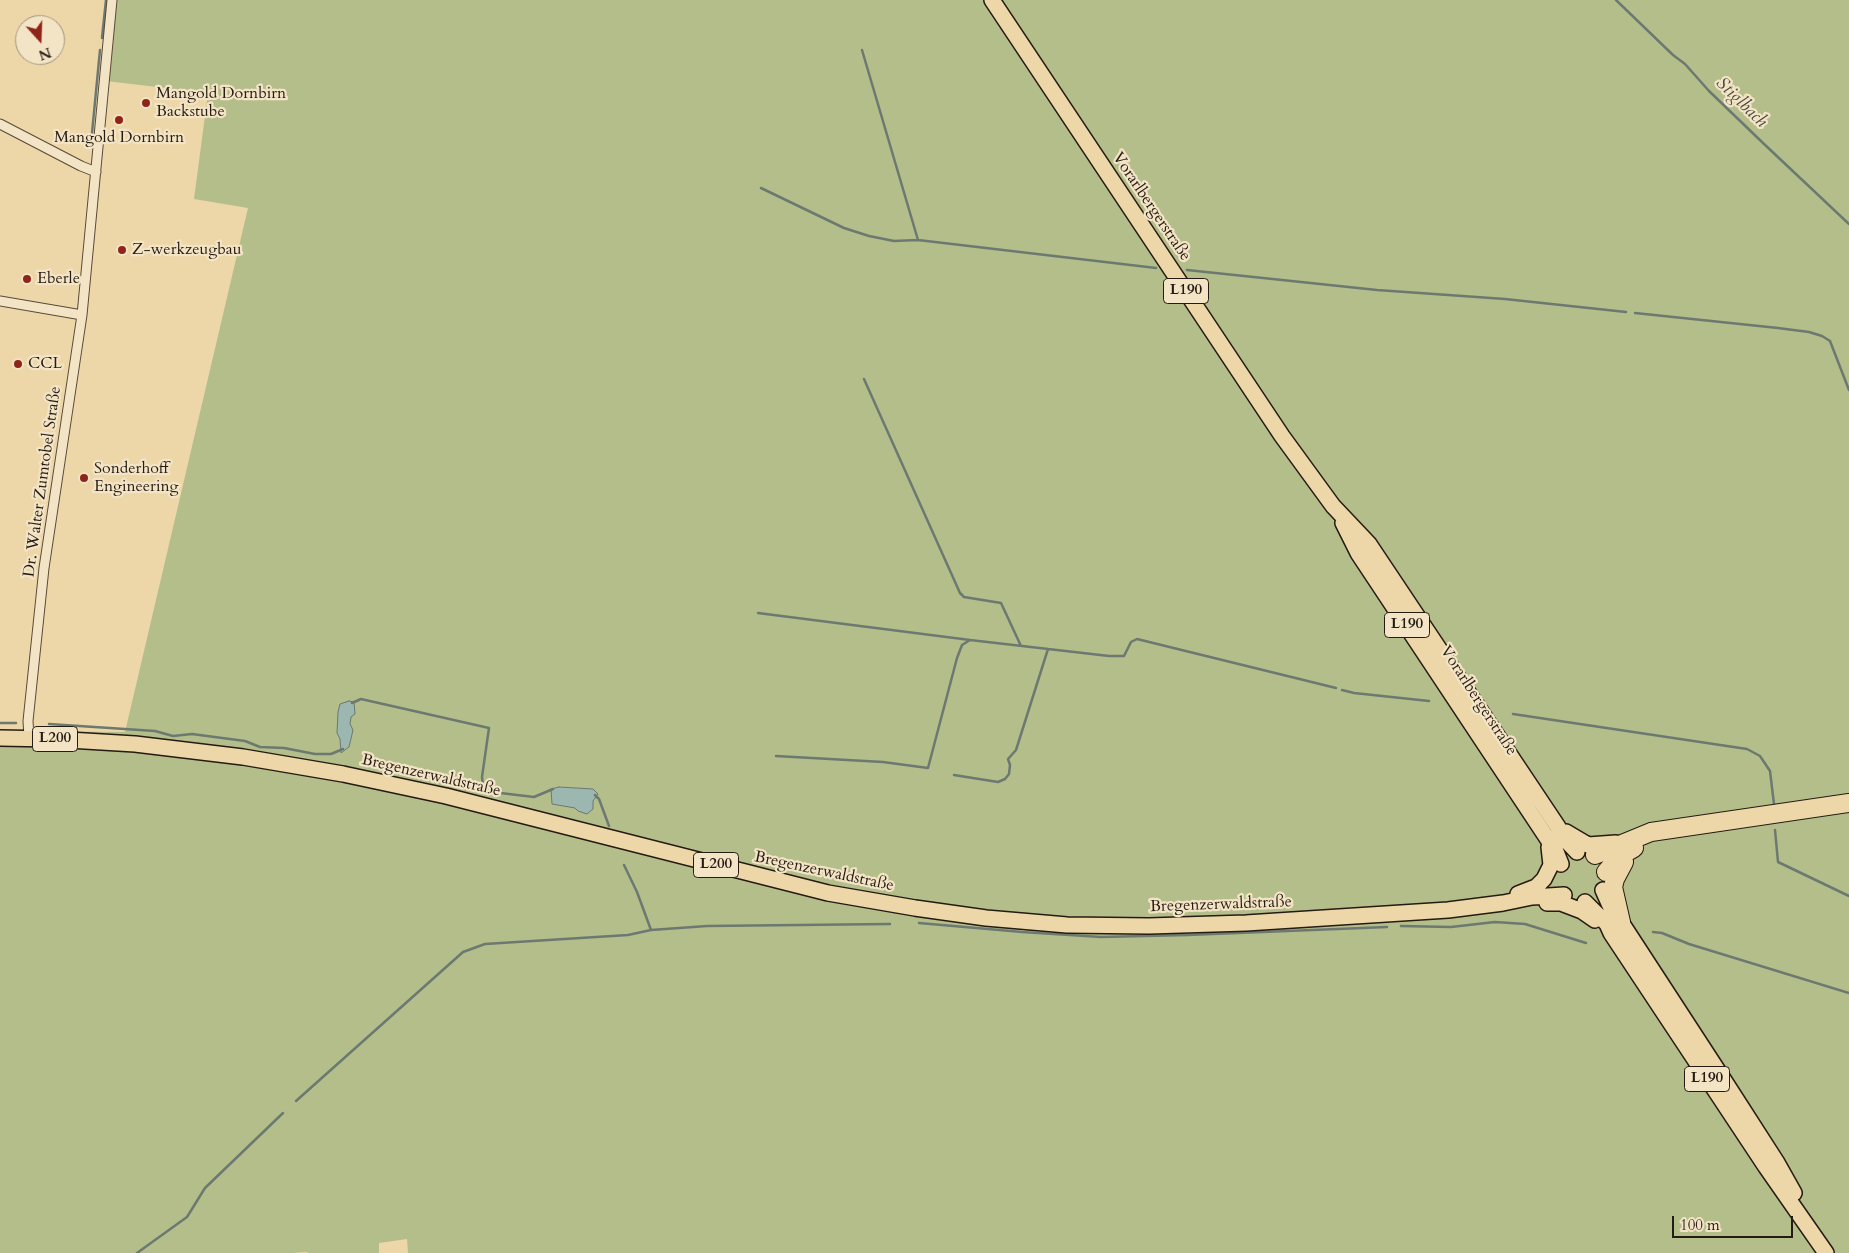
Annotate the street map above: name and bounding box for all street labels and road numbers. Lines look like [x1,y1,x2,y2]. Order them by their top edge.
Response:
street label: Vorarlbergerstraße [1108,149,1194,265]
road number: L190 [1164,278,1208,304]
street label: Dr. Walter Zumtobel Straße [20,385,66,579]
road number: L190 [1384,612,1430,638]
street label: Vorarlbergerstraße [1435,643,1521,759]
road number: L200 [32,726,78,752]
street label: Bregenzerwaldstraße [360,751,502,801]
street label: Bregenzerwaldstraße [753,848,895,896]
road number: L200 [694,852,738,878]
street label: Bregenzerwaldstraße [1150,893,1292,917]
road number: L190 [1684,1066,1730,1092]

